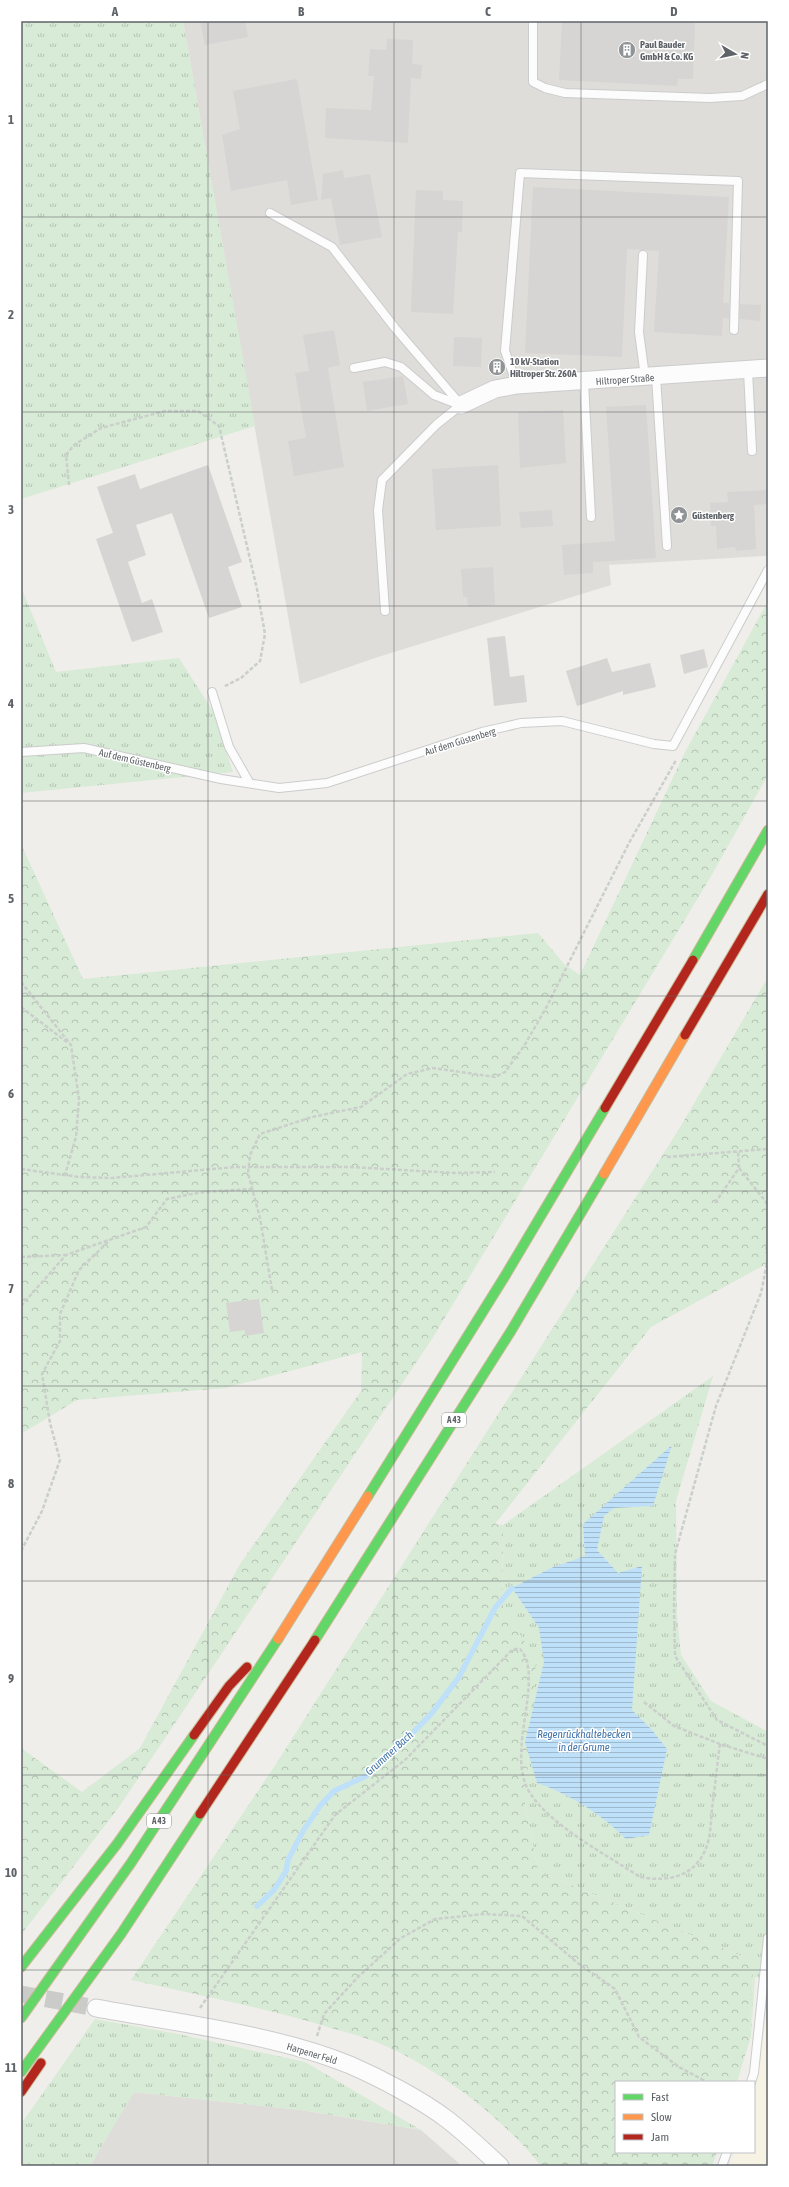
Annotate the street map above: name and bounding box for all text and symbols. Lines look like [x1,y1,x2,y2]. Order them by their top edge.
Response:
text: A [111,4,119,19]
text: B [298,4,305,19]
text: C [485,4,491,19]
text: D [670,4,678,19]
north arrow [715,34,755,74]
place label: Paul Bauder GmbH & Co. KG [640,39,694,62]
building icon: Paul Bauder GmbH & Co. KG [617,40,637,60]
text: N [738,51,751,60]
text: 1 [8,112,14,127]
text: 2 [8,307,14,322]
place label: 10 kV-Station Hiltroper Str. 260A [510,356,577,379]
building icon: 10 kV-Station Hiltroper Str. 260A [487,357,507,377]
street label: Hiltroper Straße [595,372,655,387]
text: 3 [8,502,14,517]
place icon: Güstenberg [669,505,689,525]
place label: Güstenberg [692,510,735,521]
text: 4 [7,696,14,711]
street label: Auf dem Güstenberg [423,725,498,758]
street label: Auf dem Güstenberg [98,747,173,774]
text: 5 [8,891,14,906]
text: 6 [8,1086,14,1101]
text: 7 [8,1281,14,1296]
road number: A 43 [442,1413,466,1427]
text: 8 [8,1476,14,1491]
text: 9 [8,1671,14,1686]
water label: Grummer Bach [363,1728,416,1777]
water label: Regenrückhaltebecken in der Grume [537,1728,631,1753]
road number: A 43 [147,1814,171,1828]
text: 10 [5,1865,17,1880]
street label: Harpener Feld [285,2041,339,2066]
text: 11 [5,2060,17,2075]
legend [615,2081,755,2153]
text: Fast [651,2090,669,2104]
text: Slow [651,2110,672,2124]
text: Jam [651,2130,669,2144]

